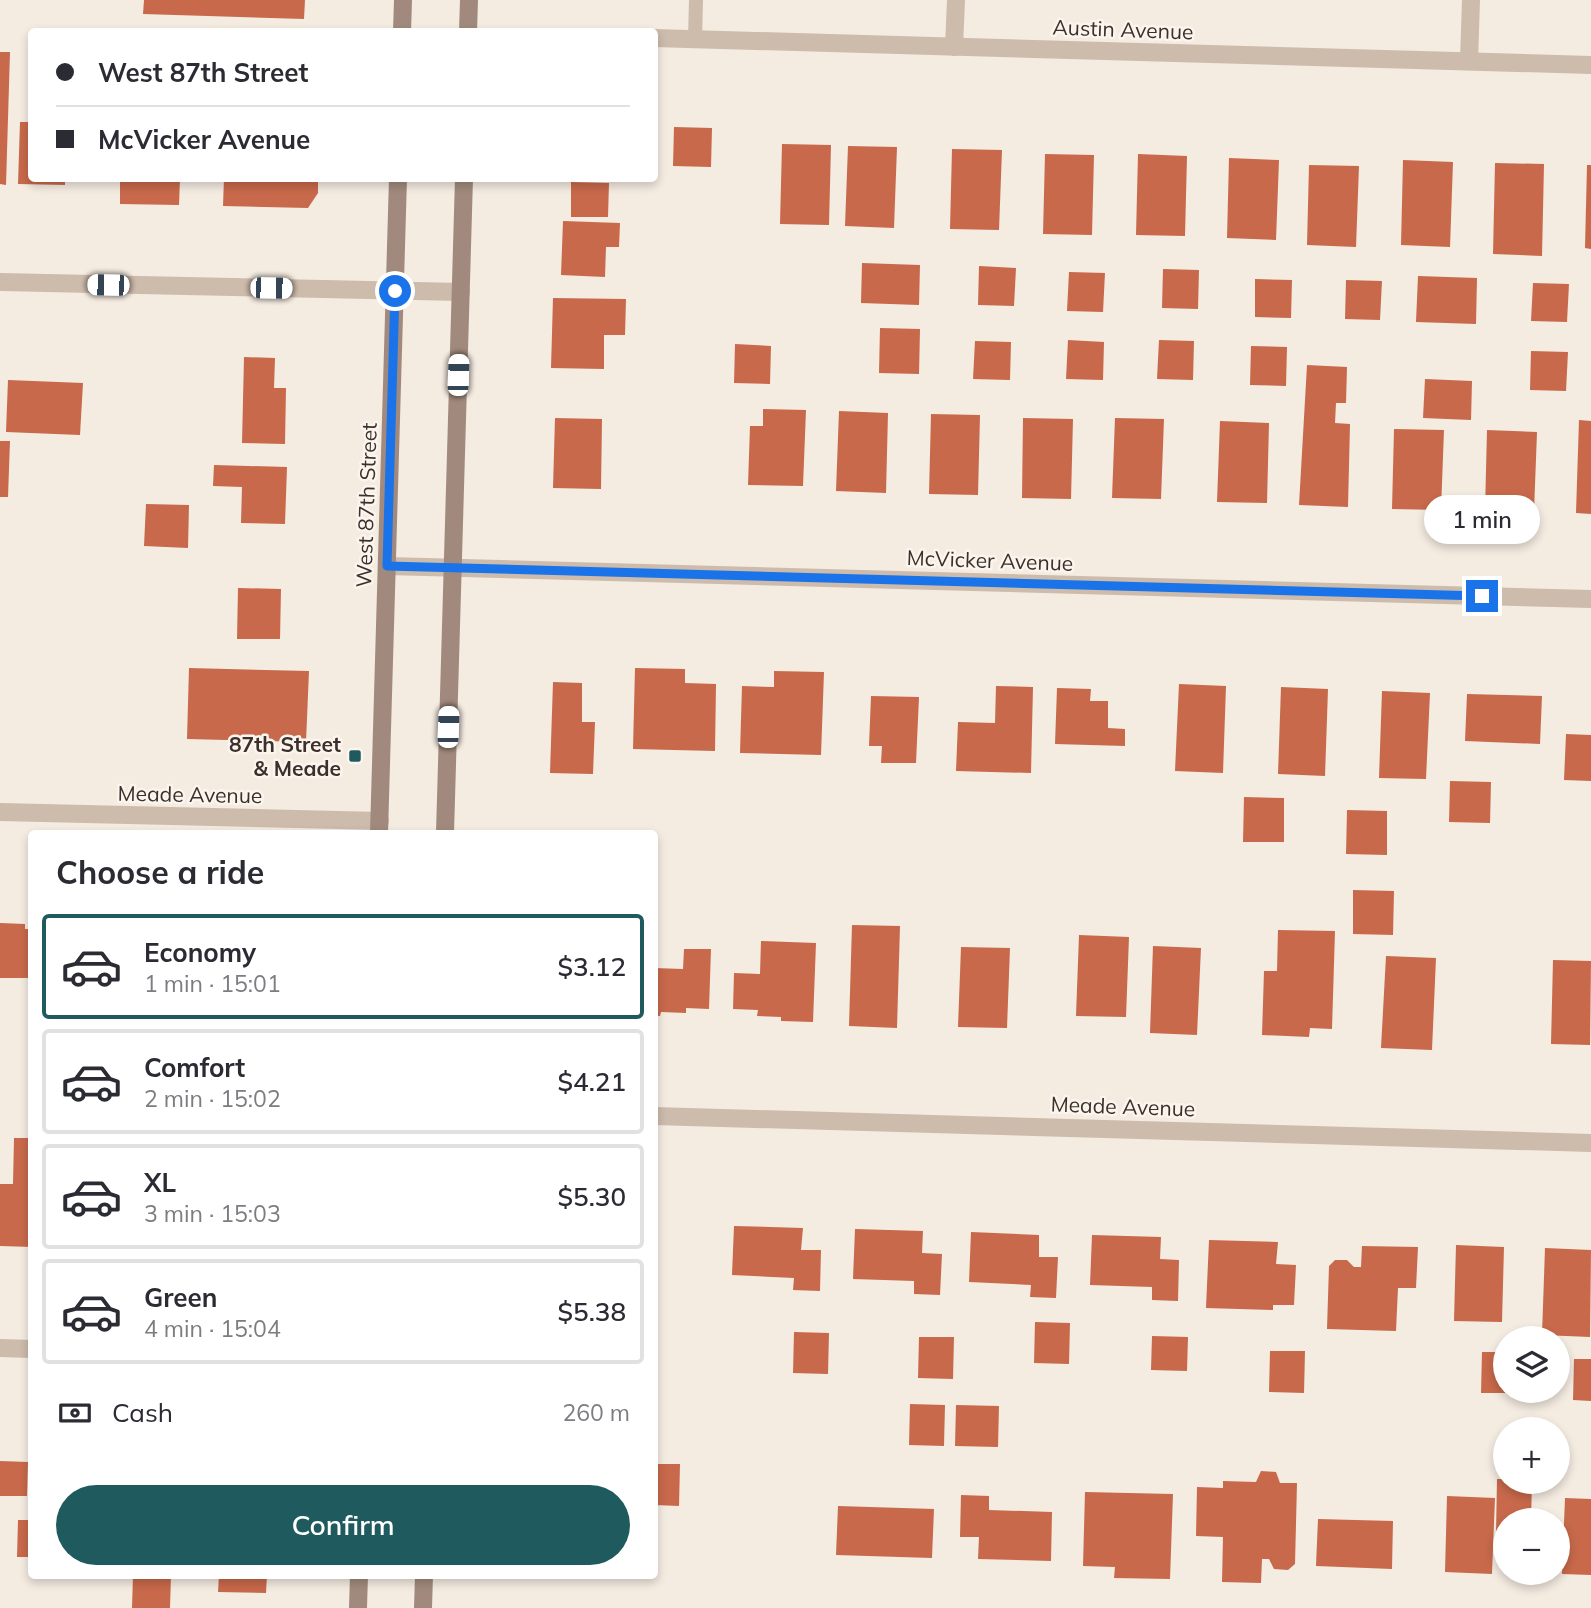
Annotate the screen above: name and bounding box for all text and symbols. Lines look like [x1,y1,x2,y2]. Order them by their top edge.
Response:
street label: Austin Avenue [1052,14,1194,44]
text: West 87th Street [98,56,308,89]
text: McVicker Avenue [98,123,310,156]
car [87,274,130,296]
route start [379,275,411,307]
car [250,277,293,299]
car [447,354,470,396]
street label: West 87th Street [350,422,382,588]
callout: 1 min [1424,494,1540,544]
text: 1 min [1452,505,1512,534]
street label: McVicker Avenue [906,544,1074,576]
route end [1466,580,1498,612]
car [437,706,460,748]
place label: 87th Street & Meade [229,731,341,781]
marker: 87th Street & Meade [347,748,363,764]
street label: Meade Avenue [117,780,263,808]
text: Choose a ride [56,852,264,892]
icon: car [60,935,123,998]
text: Economy [144,936,256,969]
text: $3.12 [557,950,626,983]
text: 1 min · 15:01 [144,969,281,998]
icon: car [60,1050,123,1113]
text: Comfort [144,1051,245,1084]
text: $4.21 [557,1065,626,1098]
text: 2 min · 15:02 [144,1084,281,1113]
street label: Meade Avenue [1050,1090,1196,1122]
icon: car [60,1165,123,1228]
text: XL [144,1166,176,1199]
text: $5.30 [557,1180,626,1213]
text: 3 min · 15:03 [144,1199,281,1228]
icon: car [60,1280,123,1343]
text: Green [144,1281,217,1314]
text: $5.38 [557,1295,626,1328]
text: 4 min · 15:04 [144,1314,281,1343]
map controls [1493,1326,1570,1585]
button: layers [1493,1326,1570,1403]
icon: cash [56,1394,94,1432]
text: Cash [112,1396,173,1429]
text: 260 m [562,1398,630,1427]
button: + [1493,1417,1570,1494]
button: Confirm [56,1485,630,1565]
button: − [1493,1508,1570,1585]

